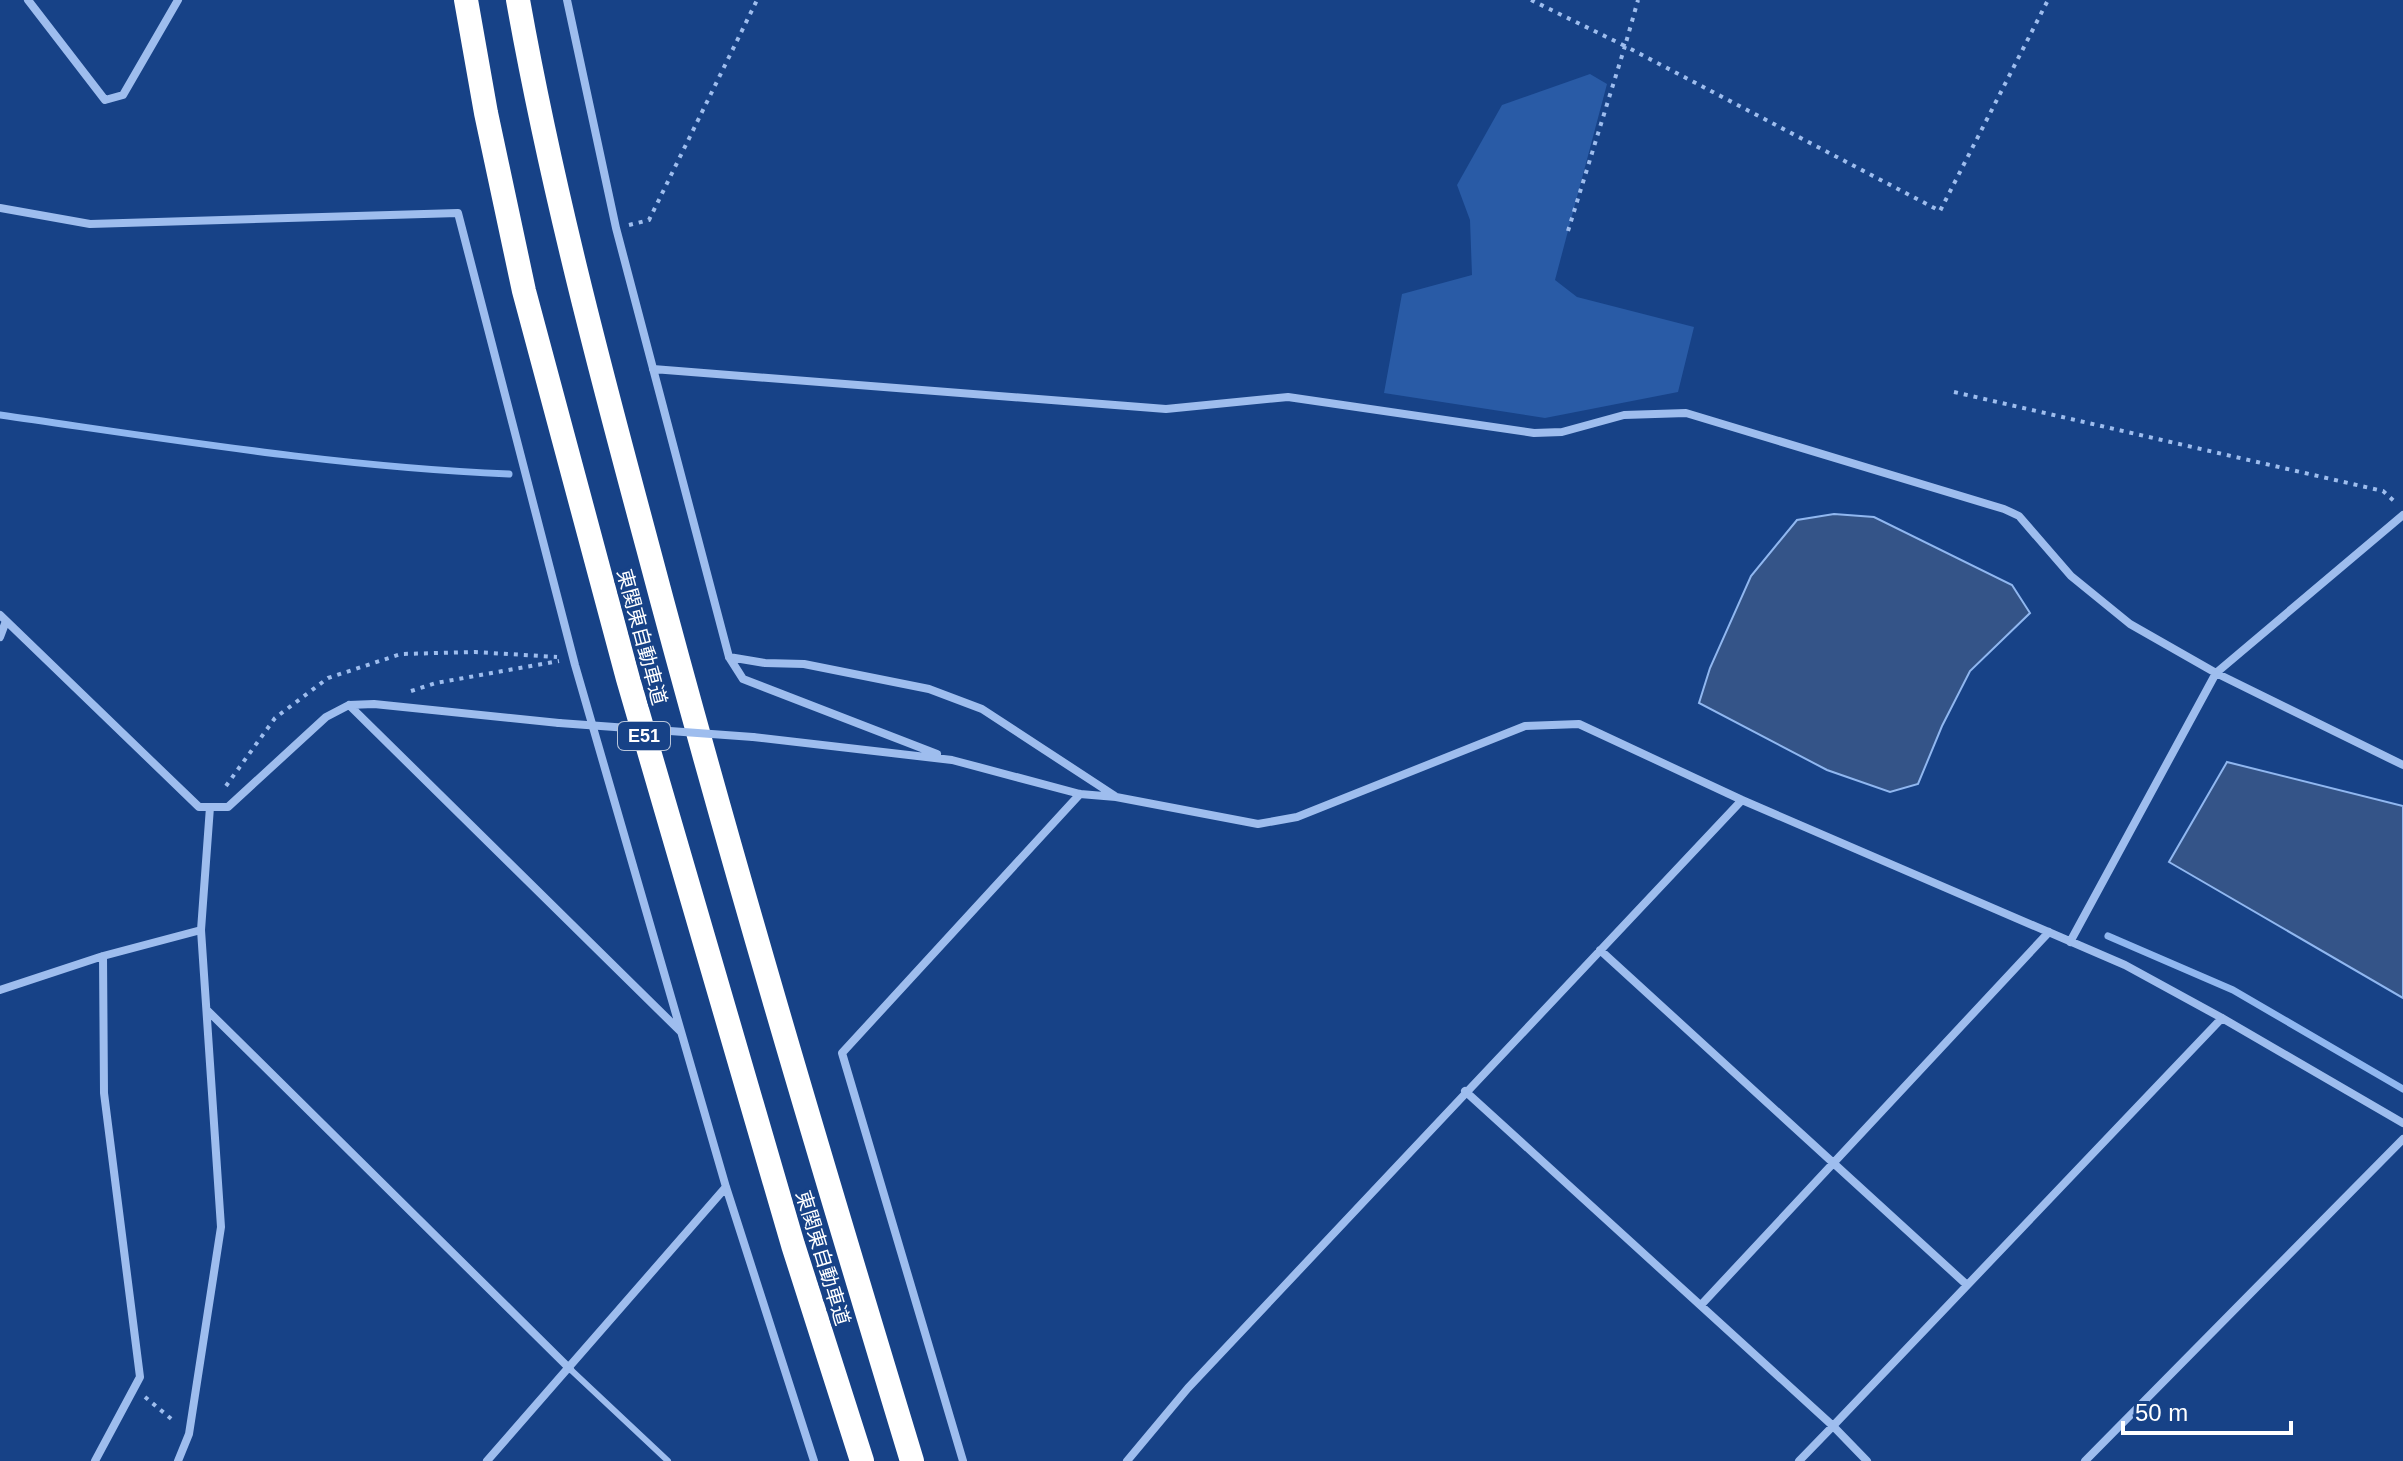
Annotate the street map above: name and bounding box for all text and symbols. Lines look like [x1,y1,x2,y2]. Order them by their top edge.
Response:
street label: 東関東自動車道 [613,567,671,707]
road number: E51 [618,722,670,750]
street label: 東関東自動車道 [792,1188,854,1328]
scale bar [2123,1385,2291,1435]
text: 50 m [2135,1399,2188,1426]

